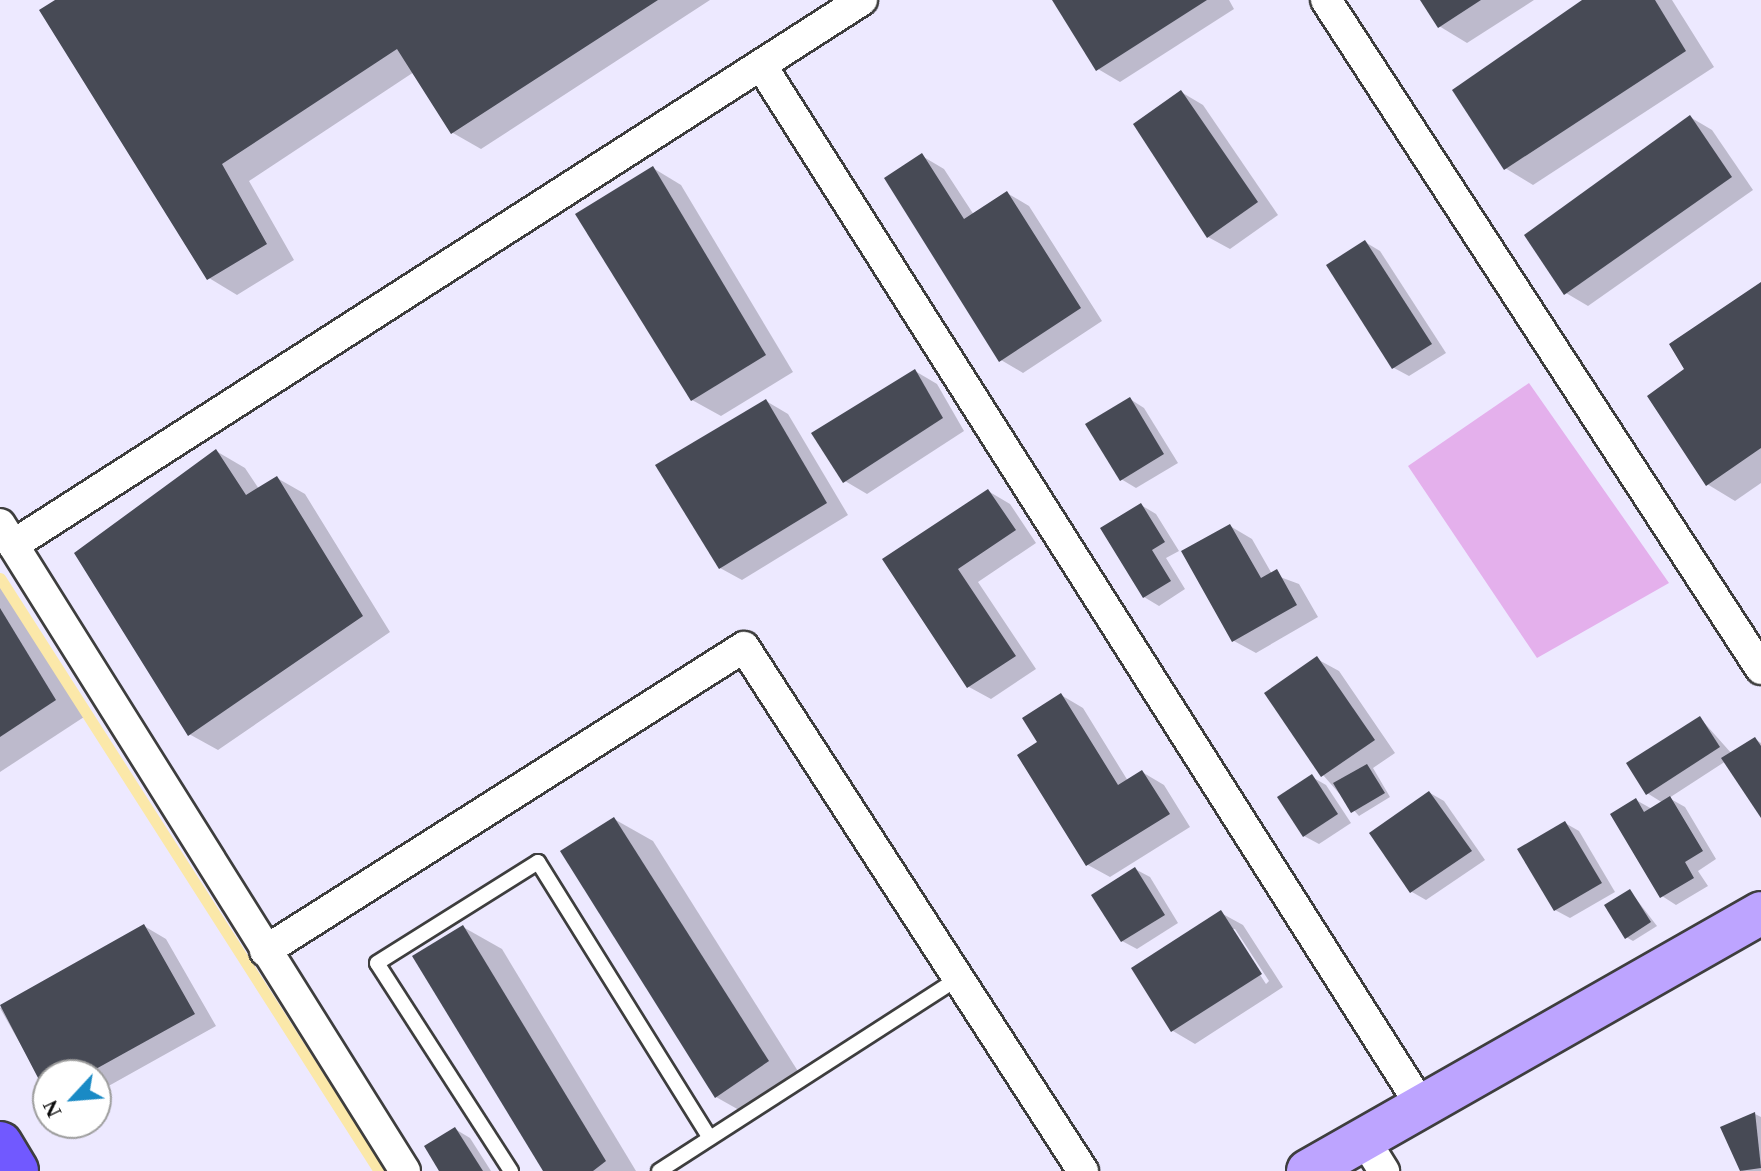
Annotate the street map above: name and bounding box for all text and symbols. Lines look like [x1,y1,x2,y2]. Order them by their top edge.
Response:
north arrow [32,1059,112,1139]
text: N [37,1096,66,1121]

